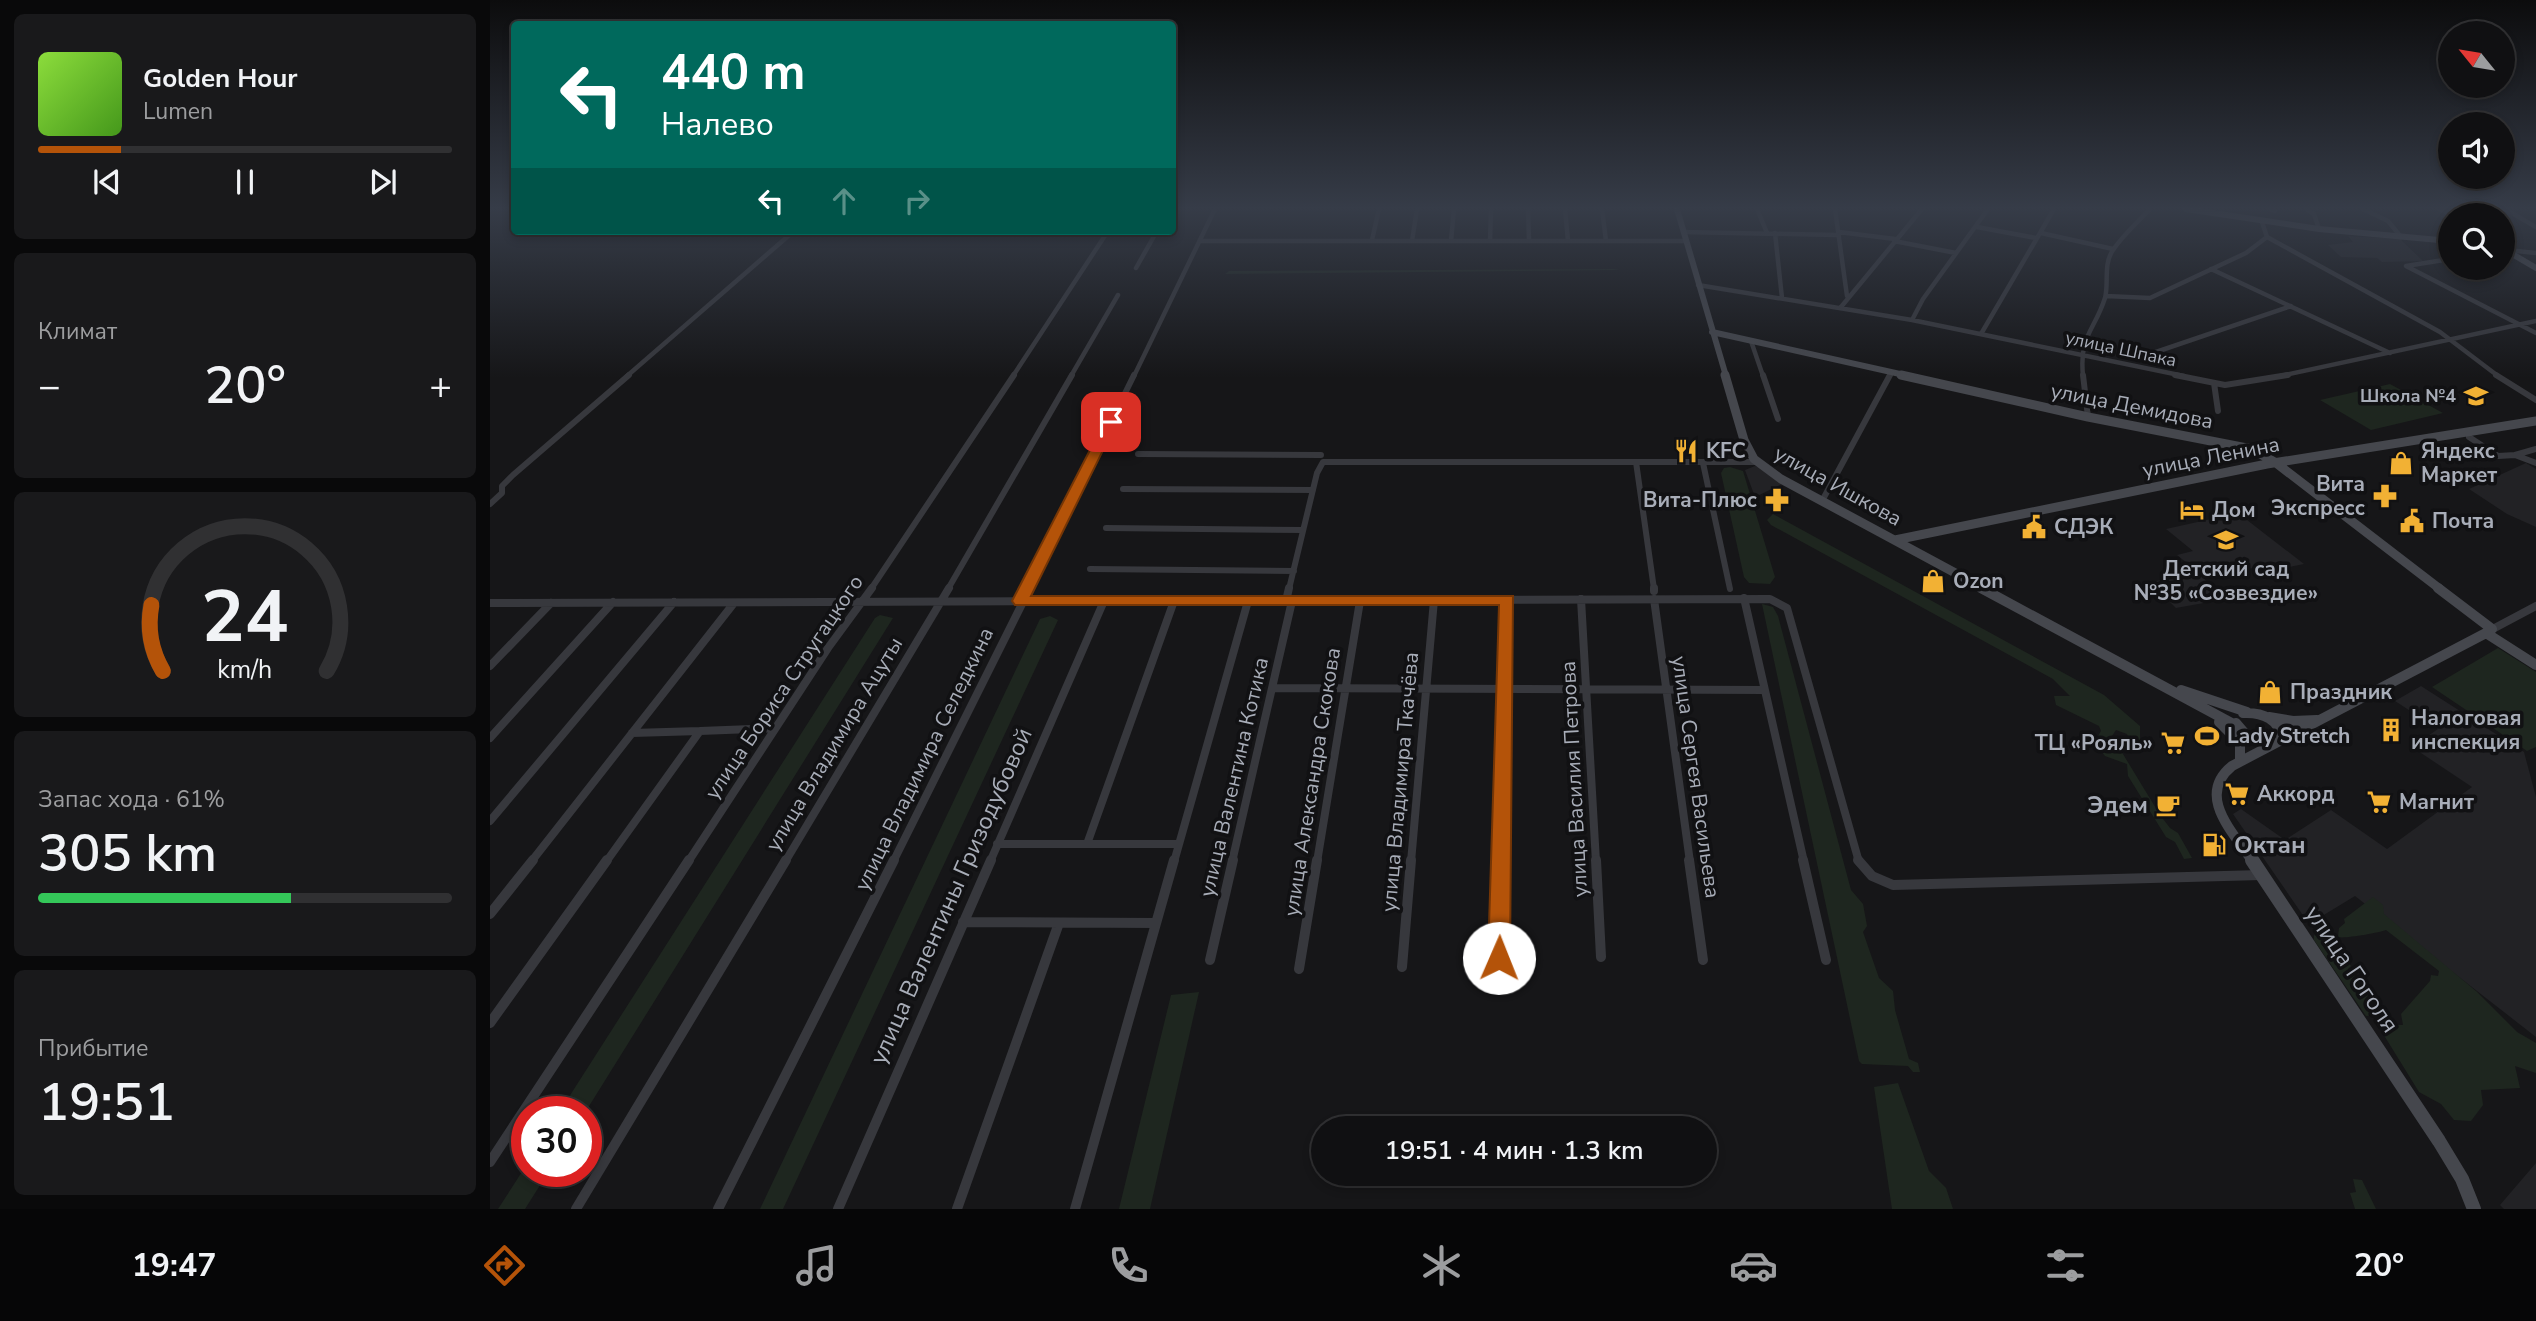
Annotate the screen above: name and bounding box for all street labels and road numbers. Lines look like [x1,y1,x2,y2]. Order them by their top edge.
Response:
street label: улица Шпака [2063,325,2179,373]
street label: улица Демидова [2048,377,2216,435]
street label: улица Ленина [2140,430,2282,484]
street label: улица Ишкова [1769,439,1907,533]
street label: улица Бориса Стругацкого [698,569,870,805]
street label: улица Владимира Селедкина [848,623,1000,895]
street label: улица Владимира Ацуты [759,632,909,856]
street label: улица Александра Скокова [1277,646,1347,918]
street label: улица Владимира Ткачёва [1375,651,1425,913]
street label: улица Валентина Котика [1193,654,1275,900]
street label: улица Сергея Васильева [1665,654,1727,900]
street label: улица Василия Петрова [1554,660,1594,898]
street label: улица Валентины Гризодубовой [862,723,1040,1069]
street label: улица Гоголя [2298,899,2406,1039]

